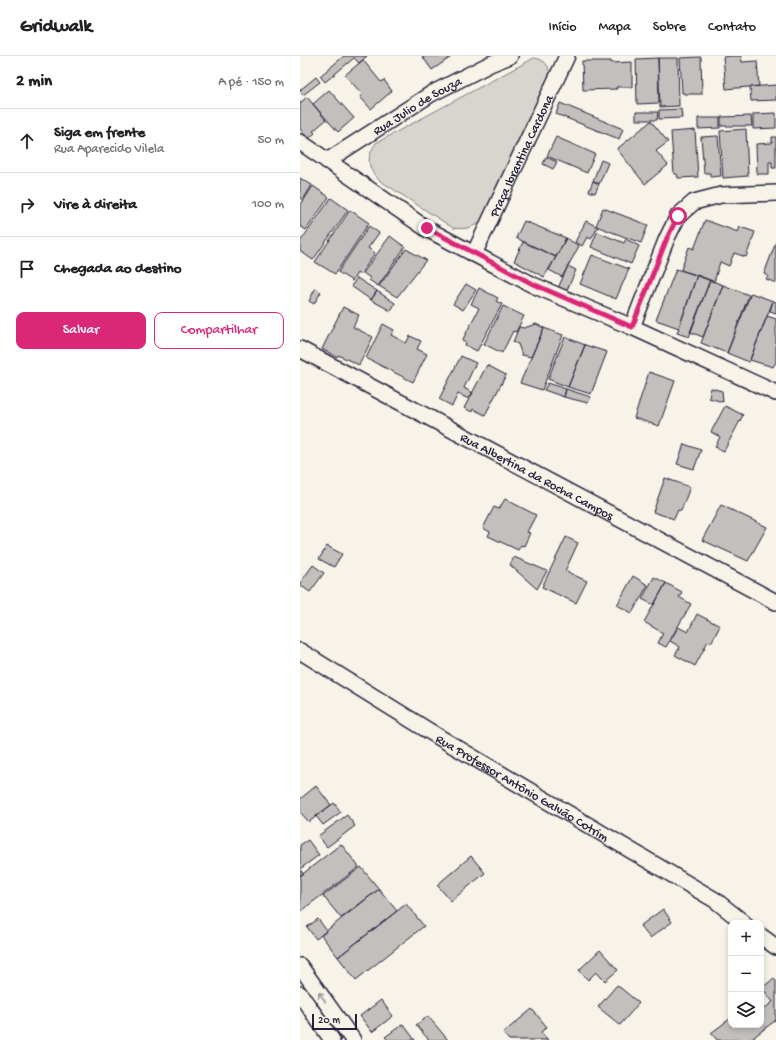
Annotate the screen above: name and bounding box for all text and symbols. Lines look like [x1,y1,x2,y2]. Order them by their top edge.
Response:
text: Gridwalk [20,16,92,39]
text: Início [548,19,577,36]
text: Mapa [599,19,631,36]
text: Sobre [653,19,686,36]
text: Contato [708,19,756,36]
text: 2 min [16,72,52,92]
street label: Rua Julio de Souza [371,74,465,139]
text: A pé · 150 m [218,75,284,90]
street label: Praça Ibrantina Cardona [487,92,558,221]
text: Siga em frente [54,124,145,142]
icon: ahead [16,130,38,152]
text: 50 m [257,133,284,148]
text: Rua Aparecido Vilela [54,142,164,157]
icon: right [16,194,38,216]
text: Vire à direita [54,196,137,214]
text: 100 m [252,197,284,212]
route start [669,207,687,225]
route end [418,219,436,237]
icon: arrive [16,258,38,280]
text: Chegada ao destino [54,260,181,278]
button: Salvar [16,312,146,349]
button: Compartilhar [154,312,284,349]
street label: Rua Albertina da Rocha Campos [457,431,617,525]
street label: Rua Professor Antônio Galvão Cotrim [432,732,611,846]
map controls [728,920,764,1028]
button: + [728,920,764,956]
button: − [728,956,764,992]
one-way arrow [318,992,326,1003]
button: layers [728,992,764,1028]
scale bar [312,1012,357,1031]
text: 20 m [318,1015,340,1027]

